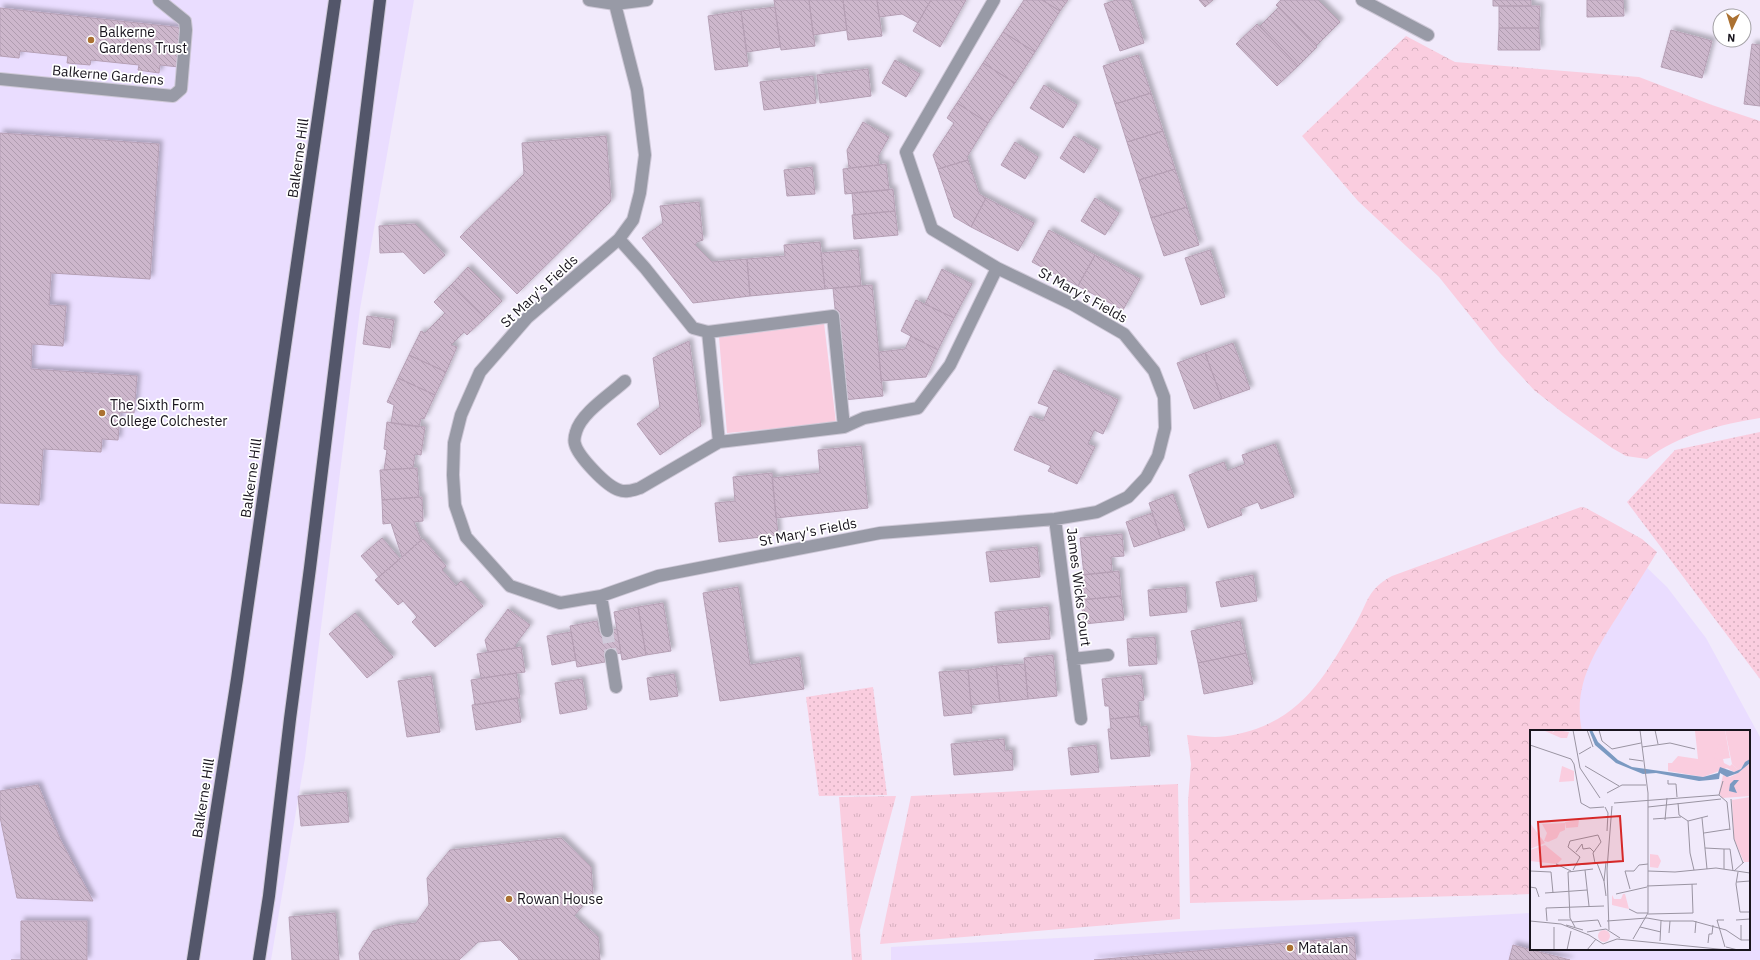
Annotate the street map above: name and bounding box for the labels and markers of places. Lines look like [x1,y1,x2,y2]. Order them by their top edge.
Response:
place label: Balkerne Gardens Trust [99,23,187,57]
marker: Balkerne Gardens Trust [86,35,96,45]
place label: The Sixth Form College Colchester [110,396,228,430]
marker: The Sixth Form College Colchester [97,408,107,418]
place label: Rowan House [517,890,603,908]
marker: Rowan House [504,894,514,904]
place label: Matalan [1298,939,1348,957]
marker: Matalan [1285,943,1295,953]

